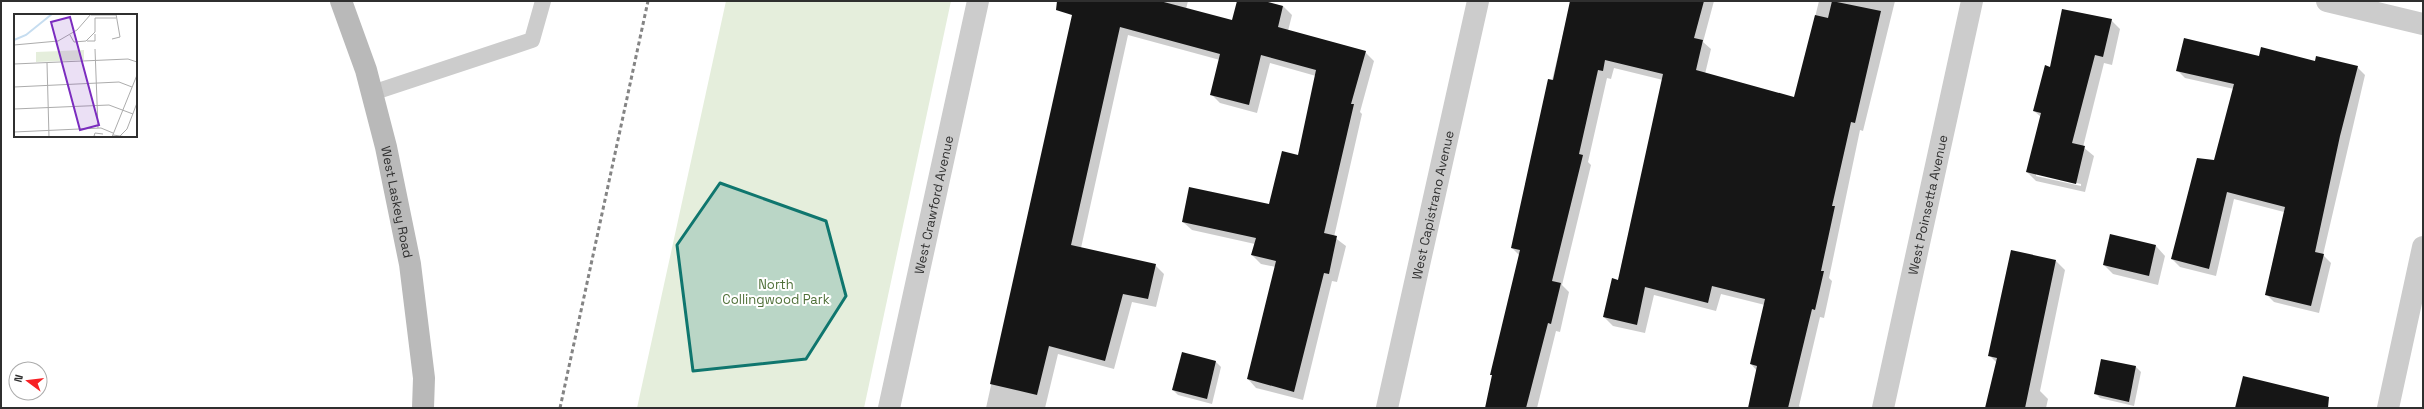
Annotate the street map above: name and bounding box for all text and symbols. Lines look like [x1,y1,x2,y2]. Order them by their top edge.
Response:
inset map [14,14,137,137]
street label: West Capistrano Avenue [1408,129,1458,281]
street label: West Poinsetta Avenue [1904,133,1952,277]
street label: West Crawford Avenue [911,134,957,276]
street label: West Laskey Road [377,144,417,260]
park label: North Collingwood Park [722,276,830,308]
north arrow [8,361,48,401]
text: N [11,373,26,384]

